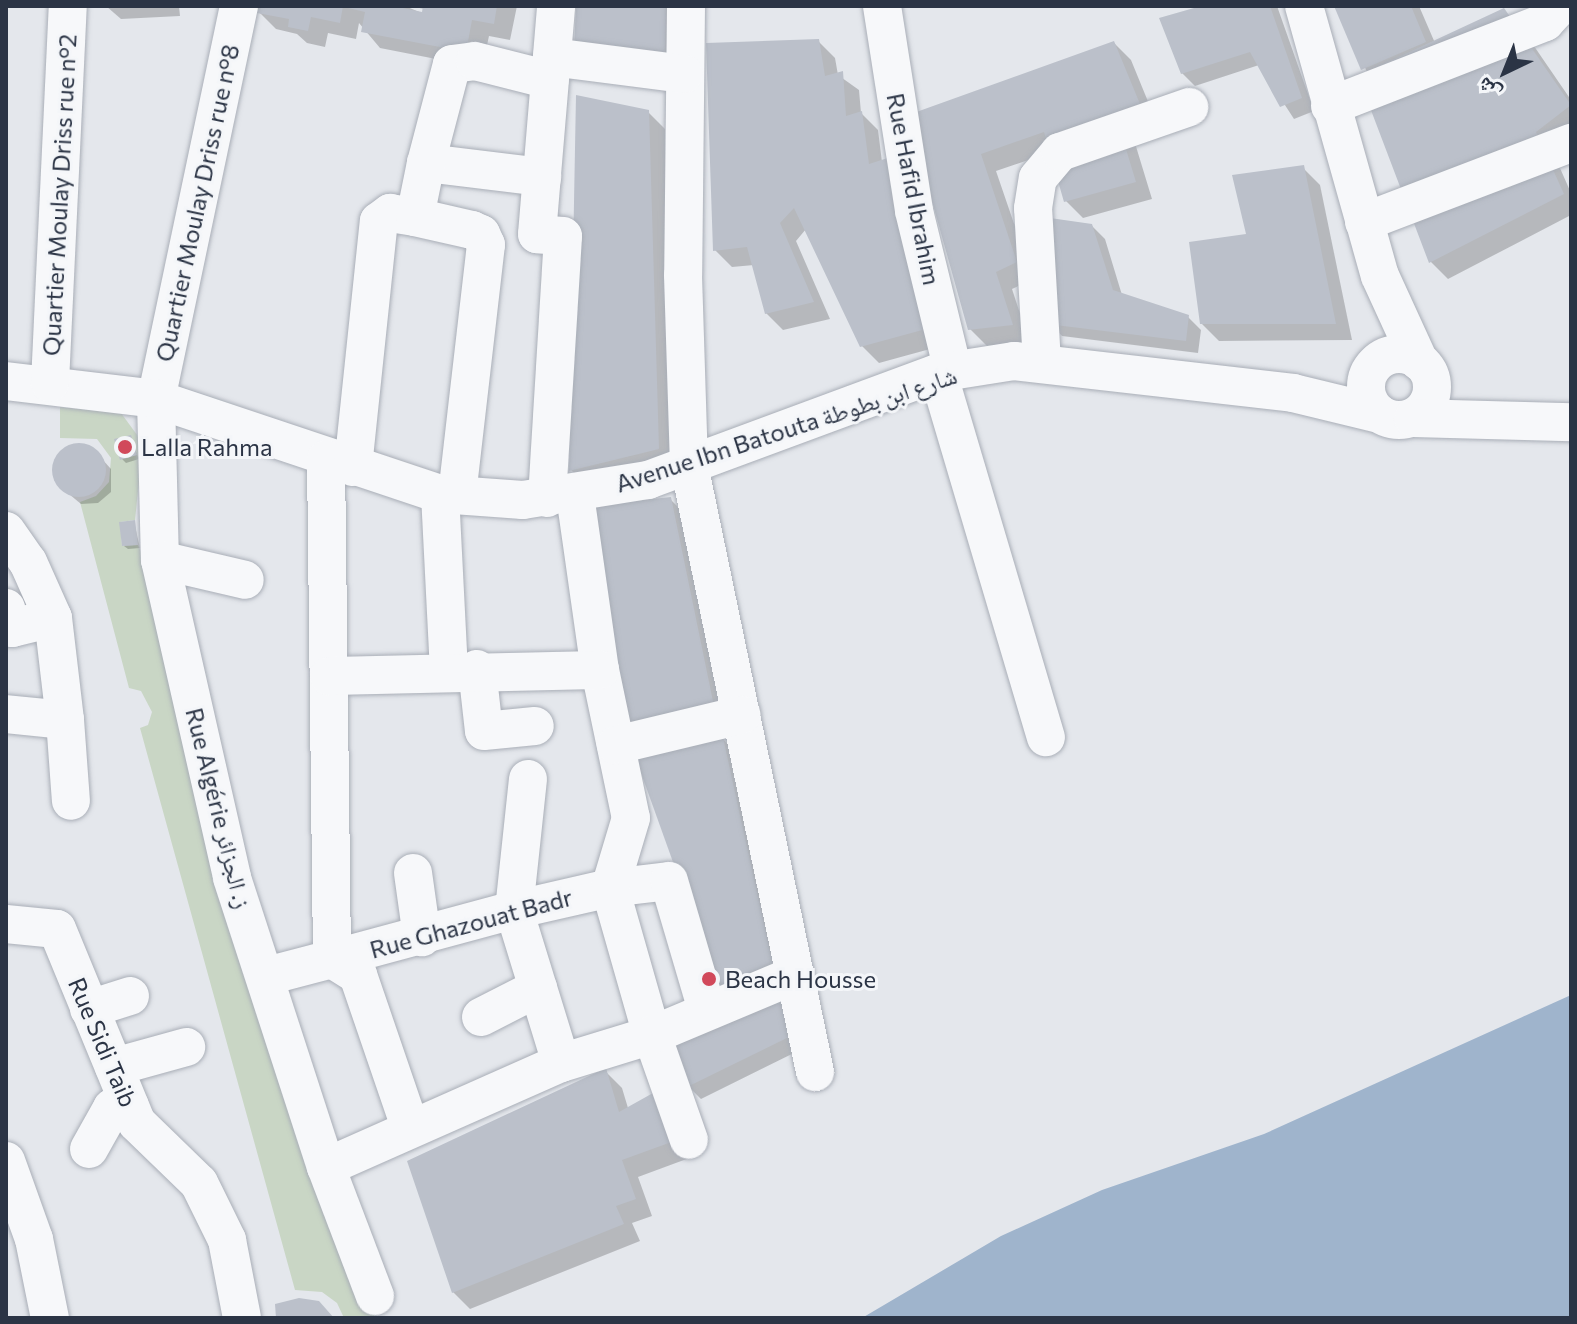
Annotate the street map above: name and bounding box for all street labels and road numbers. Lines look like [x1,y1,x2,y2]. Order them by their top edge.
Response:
street label: Quartier Moulay Driss rue n°2 [36,33,82,357]
street label: Quartier Moulay Driss rue n°8 [149,42,245,364]
street label: Rue Hafid Ibrahim [881,91,947,287]
street label: Avenue Ibn Batouta شارع ابن بطوطة [612,360,960,498]
street label: Rue Algérie ز. الجزائر [180,705,258,911]
street label: Rue Ghazouat Badr [367,882,575,964]
street label: Rue Sidi Taib [63,973,143,1111]

